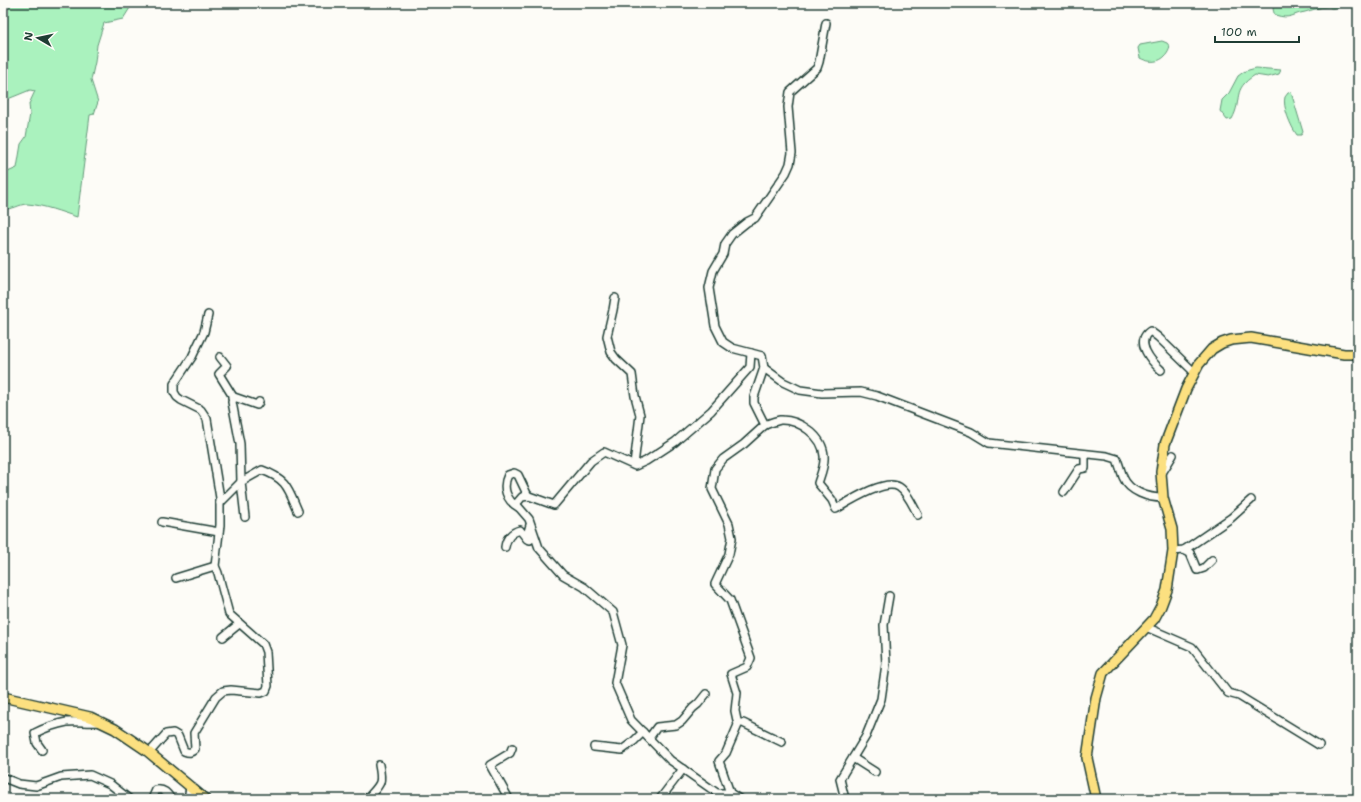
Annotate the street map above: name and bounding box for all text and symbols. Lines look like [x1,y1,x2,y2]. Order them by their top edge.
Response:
north arrow [18,18,58,58]
scale bar [1215,18,1299,44]
text: 100 m [1221,24,1257,40]
text: N [21,31,37,42]

